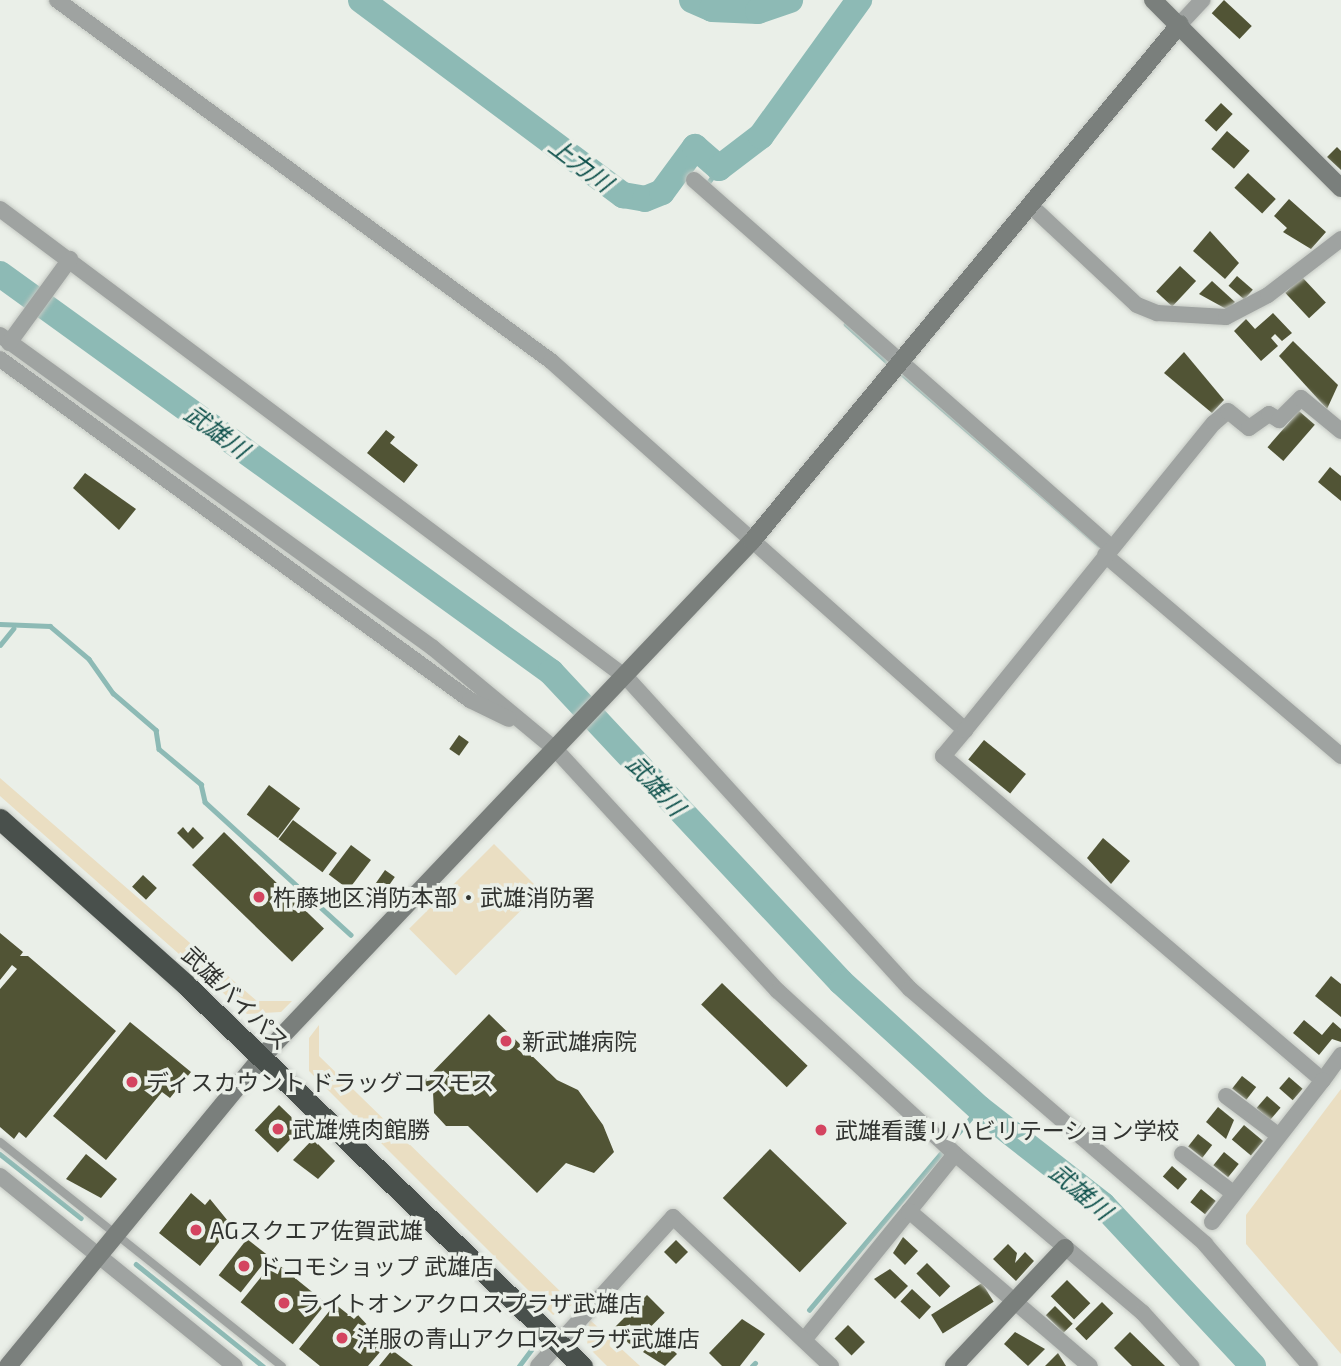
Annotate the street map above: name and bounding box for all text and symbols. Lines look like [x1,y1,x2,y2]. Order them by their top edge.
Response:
water label: 上力川 [544,131,618,197]
water label: 武雄川 [179,398,255,464]
water label: 武雄川 [621,749,691,821]
place label: 杵藤地区消防本部・武雄消防署 [273,883,595,911]
marker: 杵藤地区消防本部・武雄消防署 [251,889,267,905]
street label: 武雄バイパス [177,940,295,1056]
place label: 新武雄病院 [522,1027,637,1055]
marker: 新武雄病院 [496,1031,516,1051]
place label: ディスカウント ドラッグコスモス [146,1068,496,1096]
marker: ディスカウント ドラッグコスモス [124,1074,140,1090]
place label: 武雄焼肉館勝 [292,1115,430,1143]
place label: 武雄看護リハビリテーション学校 [835,1116,1180,1144]
marker: 武雄焼肉館勝 [270,1121,286,1137]
marker: 武雄看護リハビリテーション学校 [813,1122,829,1138]
water label: 武雄川 [1044,1157,1118,1225]
place label: AGスクエア佐賀武雄 [210,1216,423,1244]
marker: AGスクエア佐賀武雄 [188,1222,204,1238]
place label: ドコモショップ 武雄店 [258,1252,493,1280]
marker: ドコモショップ 武雄店 [236,1258,252,1274]
place label: ライトオンアクロスプラザ武雄店 [298,1289,643,1317]
marker: ライトオンアクロスプラザ武雄店 [276,1295,292,1311]
place label: 洋服の青山アクロスプラザ武雄店 [356,1324,701,1352]
marker: 洋服の青山アクロスプラザ武雄店 [334,1330,350,1346]

